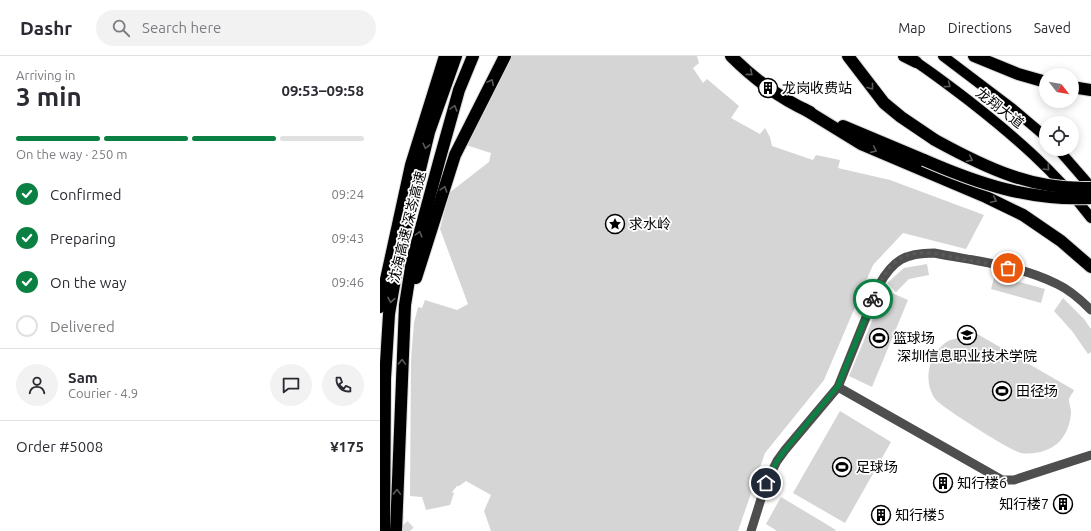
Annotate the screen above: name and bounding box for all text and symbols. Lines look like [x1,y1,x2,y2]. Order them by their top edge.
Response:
search box [96,10,376,46]
text: Dashr [20,17,72,39]
icon: search [110,17,132,39]
text: Search here [142,19,221,36]
text: Map [898,20,926,36]
text: Directions [948,20,1012,36]
text: Saved [1034,20,1071,36]
text: Arriving in [16,68,75,82]
one-way arrow [745,68,752,75]
north arrow [1039,68,1079,108]
map controls [1039,68,1079,156]
building icon: 龙岗收费站 [757,77,779,99]
one-way arrow [486,79,494,87]
place label: 龙岗收费站 [782,80,852,96]
one-way arrow [943,80,950,87]
text: 3 min [16,82,82,111]
text: 09:53–09:58 [281,82,364,99]
one-way arrow [866,83,873,90]
street label: 龙翔大道 [973,84,1027,132]
one-way arrow [449,105,458,112]
button: locate [1039,116,1079,156]
one-way arrow [422,142,431,149]
one-way arrow [870,145,877,153]
text: On the way · 250 m [16,147,128,161]
one-way arrow [966,154,973,161]
one-way arrow [1042,163,1050,171]
street label: 沈海高速 深岑高速 [385,169,429,285]
icon: check [16,183,38,205]
text: Confirmed [50,186,122,203]
one-way arrow [439,186,448,193]
text: 09:24 [331,187,364,201]
one-way arrow [990,195,997,203]
place icon: 求水岭 [604,213,626,235]
place label: 求水岭 [629,216,671,232]
icon: check [16,227,38,249]
text: Preparing [50,230,116,247]
text: 09:43 [331,231,364,245]
one-way arrow [415,231,423,237]
pin [991,251,1025,285]
icon: bag [997,257,1019,279]
icon: check [16,271,38,293]
text: On the way [50,274,126,291]
text: 09:46 [331,275,364,289]
courier [853,279,893,319]
icon: bike [862,288,884,310]
one-way arrow [387,297,396,303]
text: Delivered [50,318,115,335]
school or university icon: 深圳信息职业技术学院 [956,324,978,346]
sports icon: 篮球场 [868,327,890,349]
place label: 篮球场 [893,330,935,346]
place label: 深圳信息职业技术学院 [897,348,1037,364]
one-way arrow [398,359,407,365]
button: person [16,364,58,406]
button: chat [270,364,312,406]
button: phone [322,364,364,406]
text: Sam [68,369,98,386]
sports icon: 田径场 [991,380,1013,402]
place label: 田径场 [1016,383,1058,399]
text: Courier · 4.9 [68,386,138,400]
text: Order #5008 [16,438,103,455]
text: ¥175 [330,438,364,455]
sports icon: 足球场 [831,456,853,478]
place label: 足球场 [856,459,898,475]
pin [749,466,783,500]
icon: home [755,472,777,494]
building icon: 知行楼6 [932,472,954,494]
place label: 知行楼6 [957,475,1007,491]
one-way arrow [393,489,402,495]
building icon: 知行楼7 [1052,493,1074,515]
place label: 知行楼7 [999,496,1049,512]
building icon: 知行楼5 [870,504,892,526]
place label: 知行楼5 [895,507,945,523]

